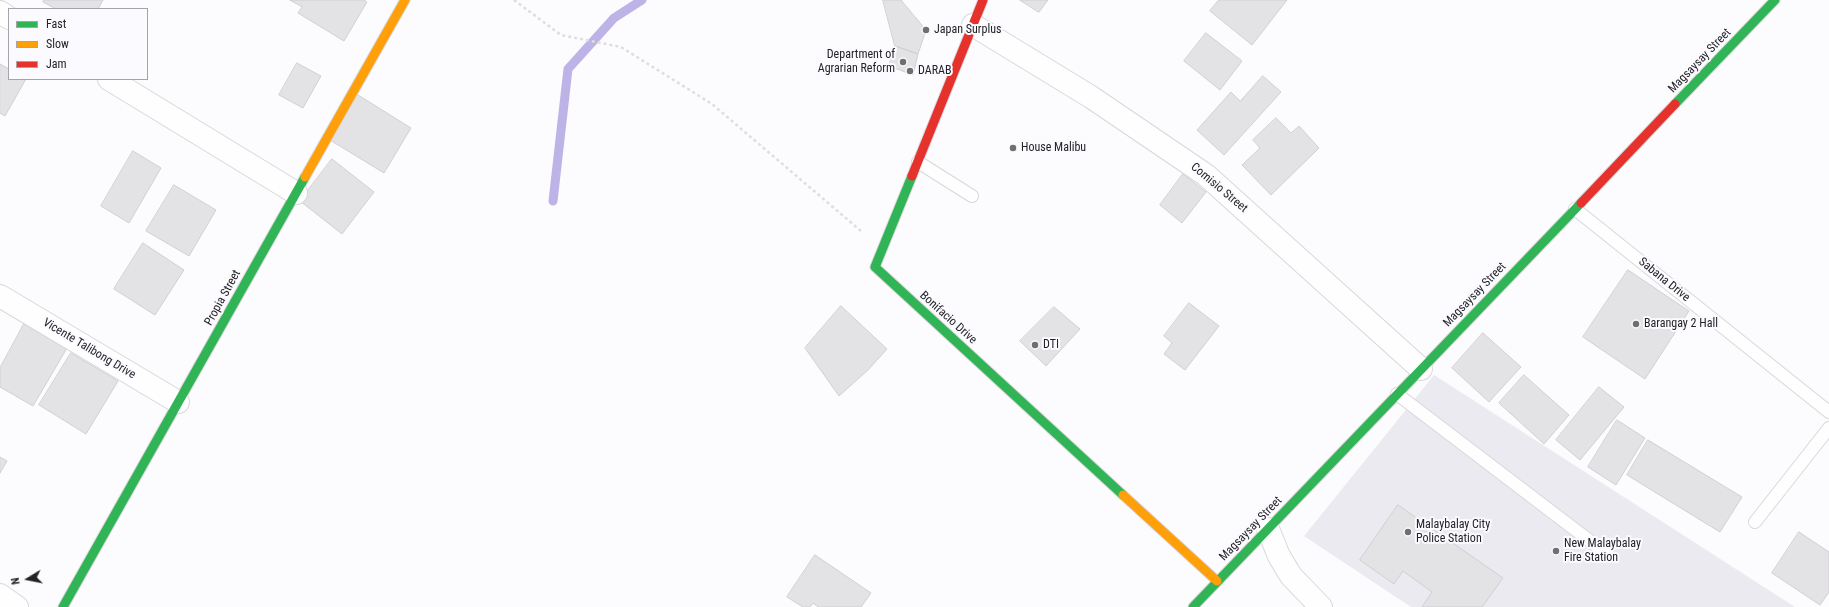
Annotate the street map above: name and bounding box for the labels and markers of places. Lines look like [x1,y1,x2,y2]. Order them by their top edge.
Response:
place label: Japan Surplus [934,23,1001,37]
marker: Japan Surplus [921,25,931,35]
place label: Department of Agrarian Reform [818,48,895,76]
marker: Department of Agrarian Reform [898,57,908,67]
place label: DARAB [918,64,951,78]
marker: DARAB [905,66,915,76]
place label: House Malibu [1021,141,1086,155]
marker: House Malibu [1008,143,1018,153]
place label: Barangay 2 Hall [1644,317,1718,331]
marker: Barangay 2 Hall [1631,319,1641,329]
place label: DTI [1043,338,1059,352]
marker: DTI [1030,340,1040,350]
place label: Malaybalay City Police Station [1416,518,1490,546]
marker: Malaybalay City Police Station [1403,527,1413,537]
place label: New Malaybalay Fire Station [1564,537,1641,565]
marker: New Malaybalay Fire Station [1551,546,1561,556]

